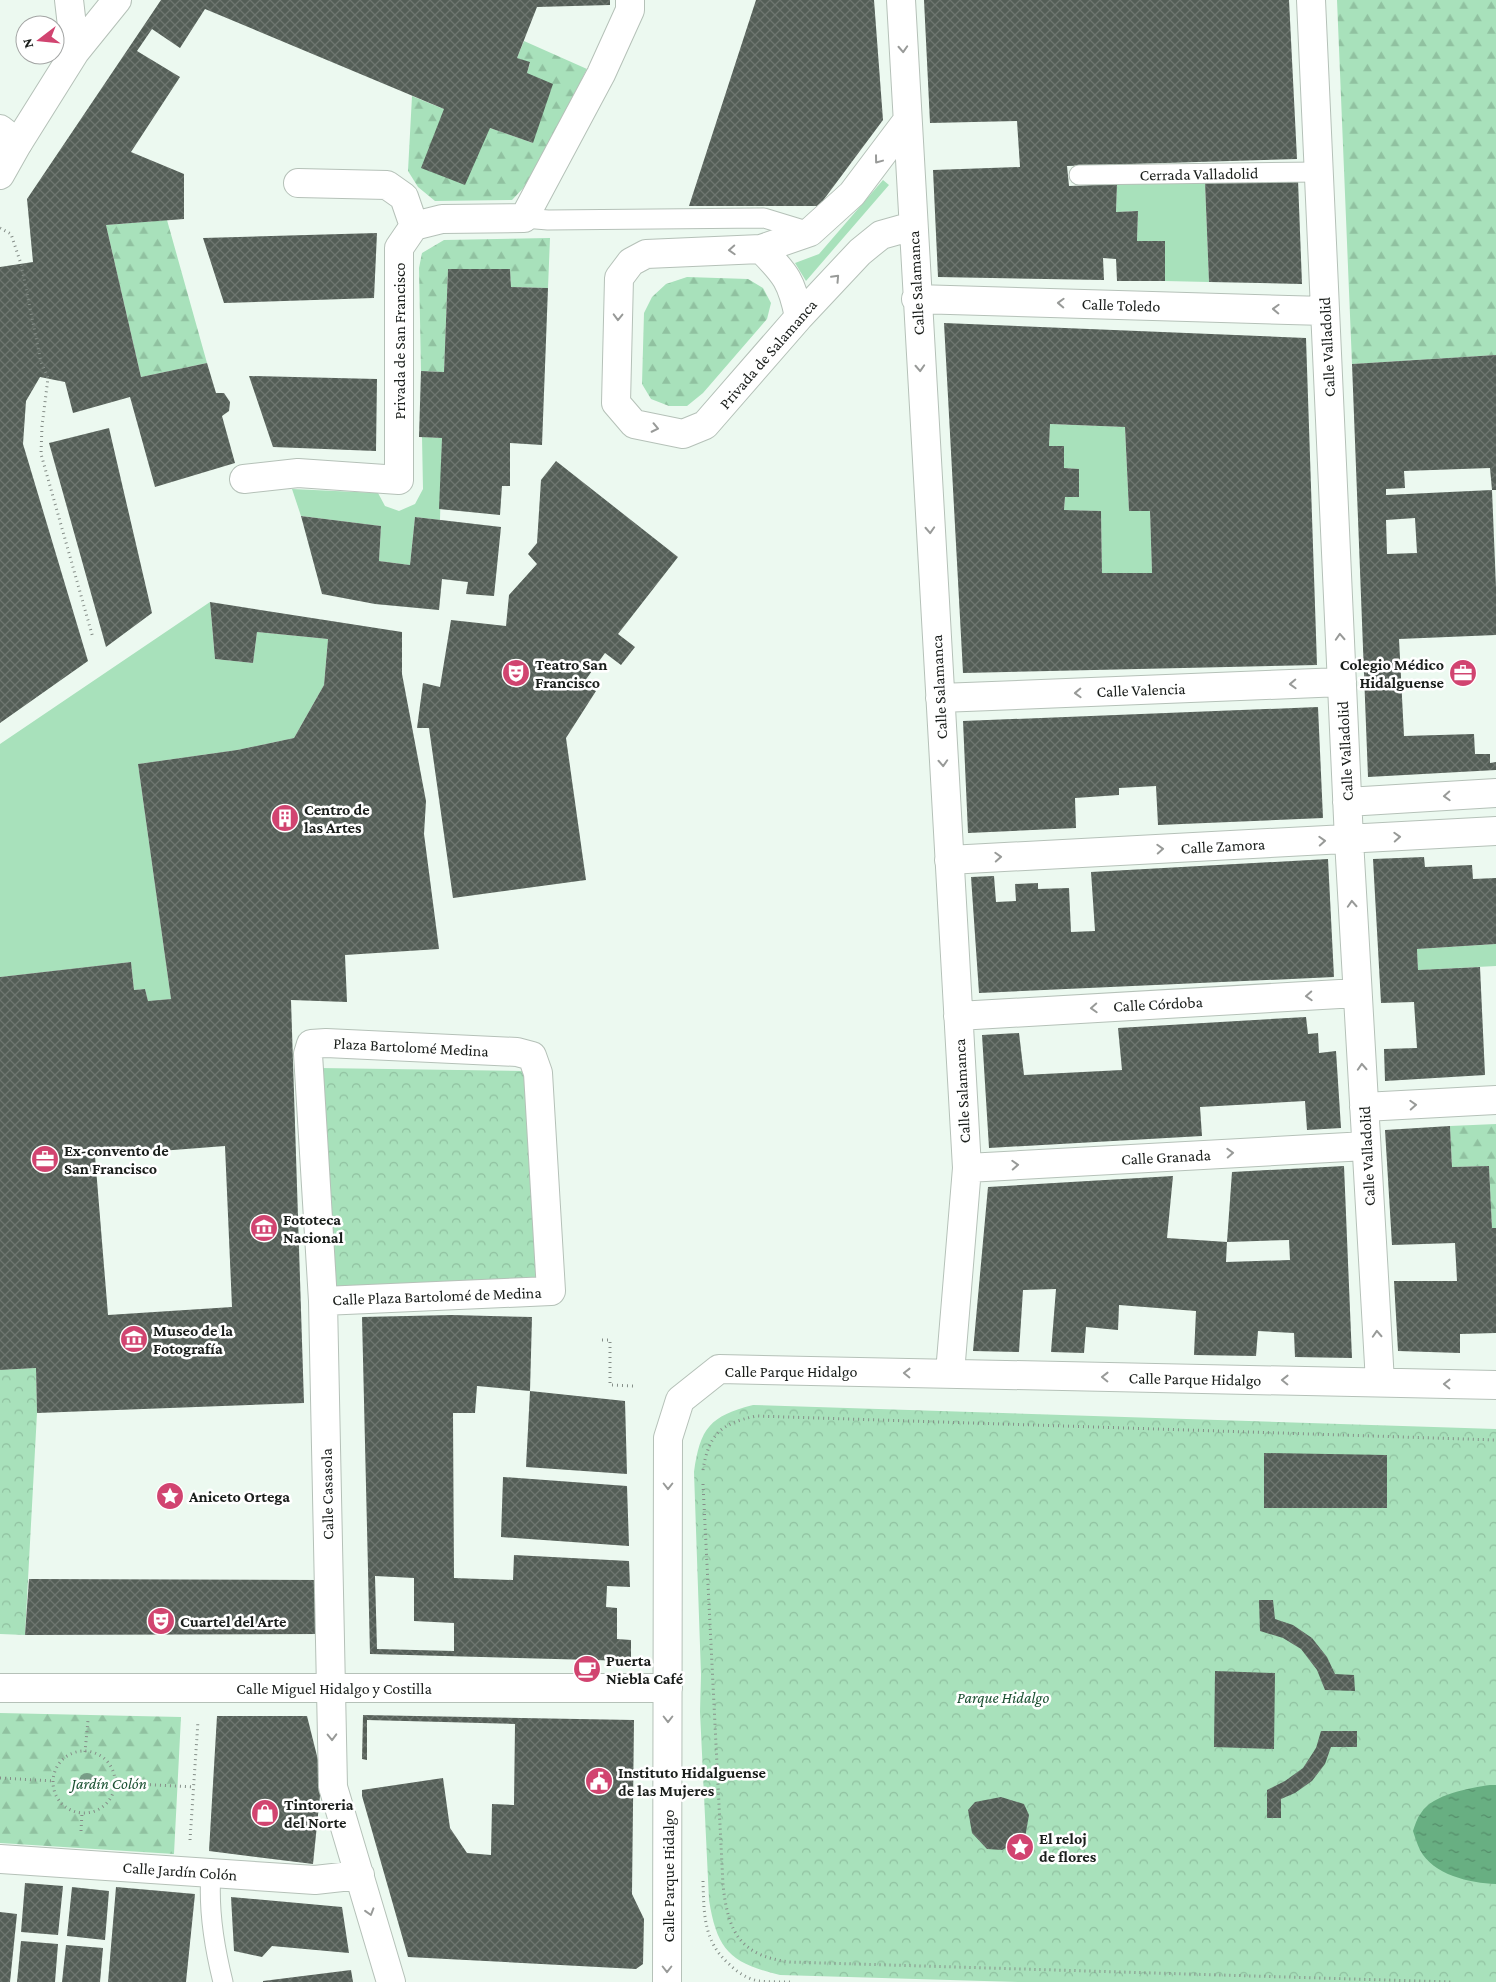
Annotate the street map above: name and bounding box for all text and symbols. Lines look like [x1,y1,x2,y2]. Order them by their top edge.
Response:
north arrow [15,15,65,65]
text: N [18,36,37,50]
one-way arrow [898,45,909,53]
one-way arrow [875,154,883,163]
street label: Cerrada Valladolid [1140,164,1259,184]
street label: Calle Salamanca [905,230,927,336]
one-way arrow [728,245,736,255]
street label: Privada de San Francisco [391,262,408,420]
one-way arrow [830,274,839,283]
street label: Privada de Salamanca [716,295,820,412]
street label: Calle Toledo [1081,295,1161,315]
street label: Calle Valladolid [1316,296,1338,397]
one-way arrow [1057,298,1065,309]
one-way arrow [1272,304,1280,315]
one-way arrow [613,314,623,321]
one-way arrow [915,364,926,372]
one-way arrow [650,422,659,433]
one-way arrow [924,527,935,535]
one-way arrow [1334,633,1345,641]
street label: Calle Salamanca [928,634,950,740]
place label: Teatro San Francisco [535,656,607,691]
place label: Colegio Médico Hidalguense [1340,656,1445,691]
theatre icon: Teatro San Francisco [501,658,531,688]
office icon: Colegio Médico Hidalguense [1448,658,1478,688]
one-way arrow [1289,678,1297,689]
street label: Calle Valencia [1096,680,1186,700]
one-way arrow [1074,687,1082,698]
street label: Calle Valladolid [1334,700,1356,801]
one-way arrow [938,759,949,767]
one-way arrow [1443,791,1451,802]
place label: Centro de las Artes [304,801,370,836]
building icon: Centro de las Artes [270,803,300,833]
one-way arrow [1394,831,1402,842]
street label: Calle Zamora [1180,835,1266,857]
one-way arrow [1319,835,1327,846]
one-way arrow [1156,844,1164,854]
one-way arrow [994,852,1002,863]
one-way arrow [1347,900,1358,908]
one-way arrow [1304,991,1312,1001]
street label: Calle Córdoba [1113,993,1204,1015]
one-way arrow [1090,1003,1098,1014]
street label: Plaza Bartolomé Medina [333,1034,490,1060]
street label: Calle Salamanca [951,1038,973,1144]
one-way arrow [1356,1062,1367,1070]
one-way arrow [1409,1099,1417,1110]
street label: Calle Valladolid [1356,1105,1378,1206]
place label: Ex-convento de San Francisco [64,1142,169,1177]
office icon: Ex-convento de San Francisco [30,1144,60,1174]
street label: Calle Granada [1121,1146,1212,1168]
one-way arrow [1226,1148,1234,1159]
one-way arrow [1012,1160,1020,1171]
place label: Fototeca Nacional [283,1211,344,1246]
museum icon: Fototeca Nacional [249,1213,279,1243]
street label: Calle Plaza Bartolomé de Medina [332,1284,543,1308]
place label: Museo de la Fotografía [153,1322,233,1357]
museum icon: Museo de la Fotografía [119,1324,149,1354]
one-way arrow [1371,1329,1382,1337]
street label: Calle Parque Hidalgo [725,1363,857,1381]
one-way arrow [903,1367,911,1378]
street label: Calle Parque Hidalgo [1128,1369,1262,1390]
one-way arrow [1101,1371,1109,1382]
one-way arrow [1281,1375,1289,1386]
one-way arrow [1443,1379,1451,1389]
street label: Calle Casasola [318,1448,336,1540]
place icon: Aniceto Ortega [155,1481,185,1511]
one-way arrow [663,1483,673,1491]
place label: Aniceto Ortega [188,1488,290,1505]
theatre icon: Cuartel del Arte [146,1606,176,1636]
place label: Cuartel del Arte [180,1613,287,1630]
place label: Puerta Niebla Café [606,1652,684,1687]
cafe icon: Puerta Niebla Café [572,1654,602,1684]
street label: Calle Miguel Hidalgo y Costilla [236,1680,432,1698]
park label: Parque Hidalgo [957,1689,1049,1707]
one-way arrow [663,1716,673,1723]
one-way arrow [327,1734,337,1741]
place label: Instituto Hidalguense de las Mujeres [618,1764,766,1800]
public building icon: Instituto Hidalguense de las Mujeres [584,1766,614,1796]
park label: Jardín Colón [68,1775,147,1793]
place label: Tintoreria del Norte [284,1796,354,1831]
shop icon: Tintoreria del Norte [250,1798,280,1828]
street label: Calle Parque Hidalgo [660,1810,678,1942]
place label: El reloj de flores [1039,1830,1097,1865]
place icon: El reloj de flores [1005,1832,1035,1862]
street label: Calle Jardín Colón [122,1859,238,1885]
one-way arrow [365,1907,375,1915]
one-way arrow [662,1966,672,1973]

